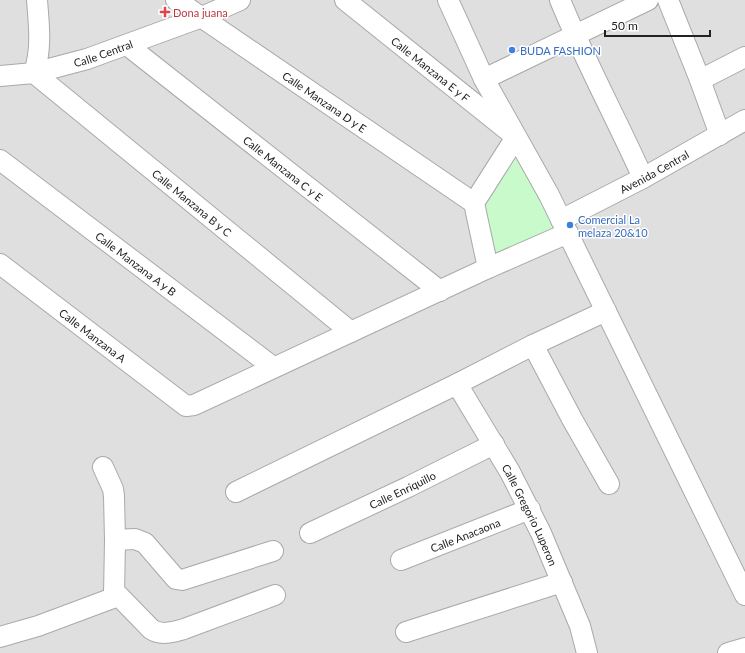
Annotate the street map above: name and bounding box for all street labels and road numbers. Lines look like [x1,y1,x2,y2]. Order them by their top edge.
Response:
street label: Calle Manzana E y F [389,33,473,104]
street label: Calle Central [72,36,134,69]
street label: Calle Manzana D y E [280,68,369,135]
street label: Calle Manzana C y E [241,133,326,203]
street label: Avenida Central [617,147,691,195]
street label: Calle Manzana B y C [150,166,235,239]
street label: Calle Manzana A y B [93,229,179,298]
street label: Calle Manzana A [57,305,129,365]
street label: Calle Gregorio Luperon [500,461,560,567]
street label: Calle Enriquillo [367,468,438,511]
street label: Calle Anacaona [428,515,502,554]

